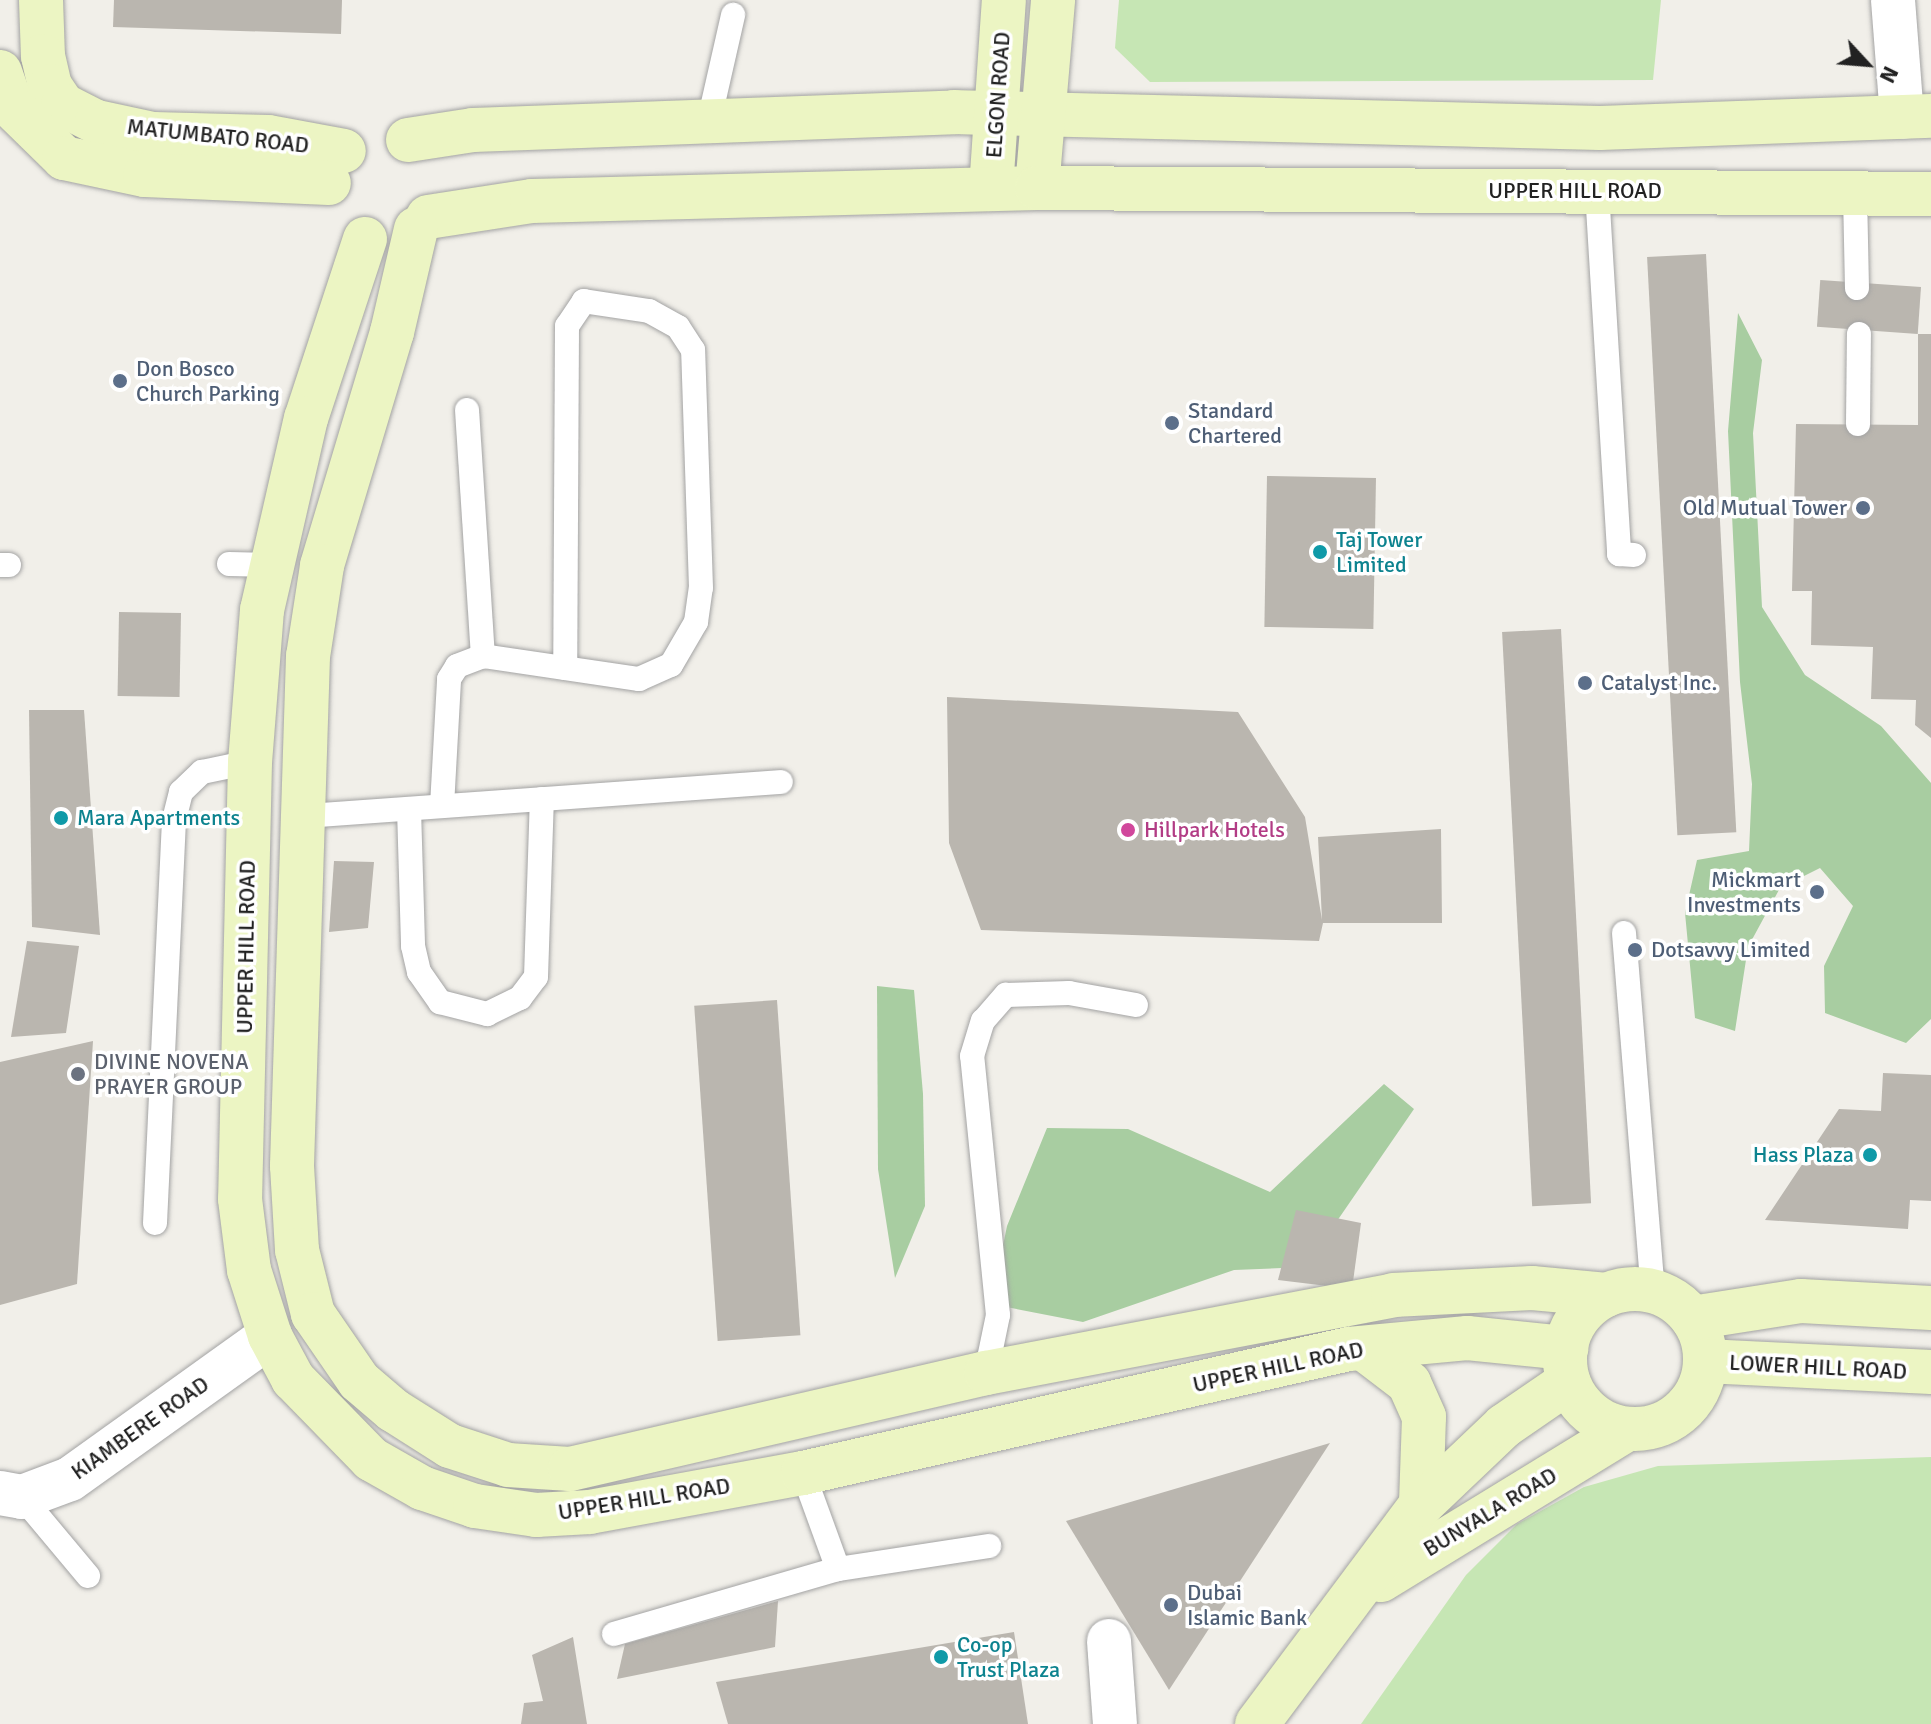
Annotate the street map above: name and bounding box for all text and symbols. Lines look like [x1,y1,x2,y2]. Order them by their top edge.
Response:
north arrow [1827,24,1907,104]
street label: ELGON ROAD [980,31,1016,159]
text: N [1874,62,1905,88]
street label: MATUMBATO ROAD [126,113,310,159]
street label: UPPER HILL ROAD [1488,178,1662,204]
place label: Don Bosco Church Parking [136,355,280,406]
marker: Don Bosco Church Parking [111,372,129,390]
place label: Standard Chartered [1188,397,1282,448]
marker: Standard Chartered [1163,414,1181,432]
place label: Old Mutual Tower [1683,495,1847,521]
marker: Old Mutual Tower [1854,499,1872,517]
place label: Taj Tower Limited [1336,526,1422,578]
marker: Taj Tower Limited [1311,543,1329,561]
place label: Catalyst Inc. [1601,670,1717,696]
marker: Catalyst Inc. [1576,674,1594,692]
place label: Mara Apartments [77,805,240,831]
marker: Mara Apartments [52,809,70,827]
place label: Hillpark Hotels [1144,817,1285,843]
marker: Hillpark Hotels [1119,821,1137,839]
street label: UPPER HILL ROAD [231,860,261,1034]
place label: Mickmart Investments [1687,866,1801,918]
marker: Mickmart Investments [1808,883,1826,901]
place label: Dotsavvy Limited [1651,937,1810,963]
marker: Dotsavvy Limited [1626,941,1644,959]
place label: DIVINE NOVENA PRAYER GROUP [94,1048,249,1100]
marker: DIVINE NOVENA PRAYER GROUP [69,1065,87,1083]
place label: Hass Plaza [1753,1142,1854,1168]
marker: Hass Plaza [1861,1146,1879,1164]
street label: UPPER HILL ROAD [1190,1336,1366,1398]
street label: LOWER HILL ROAD [1728,1349,1908,1385]
street label: KIAMBERE ROAD [66,1371,214,1485]
street label: BUNYALA ROAD [1419,1462,1561,1562]
street label: UPPER HILL ROAD [556,1472,732,1526]
place label: Dubai Islamic Bank [1187,1579,1307,1630]
marker: Dubai Islamic Bank [1162,1596,1180,1614]
place label: Co-op Trust Plaza [957,1631,1060,1682]
marker: Co-op Trust Plaza [932,1648,950,1666]

